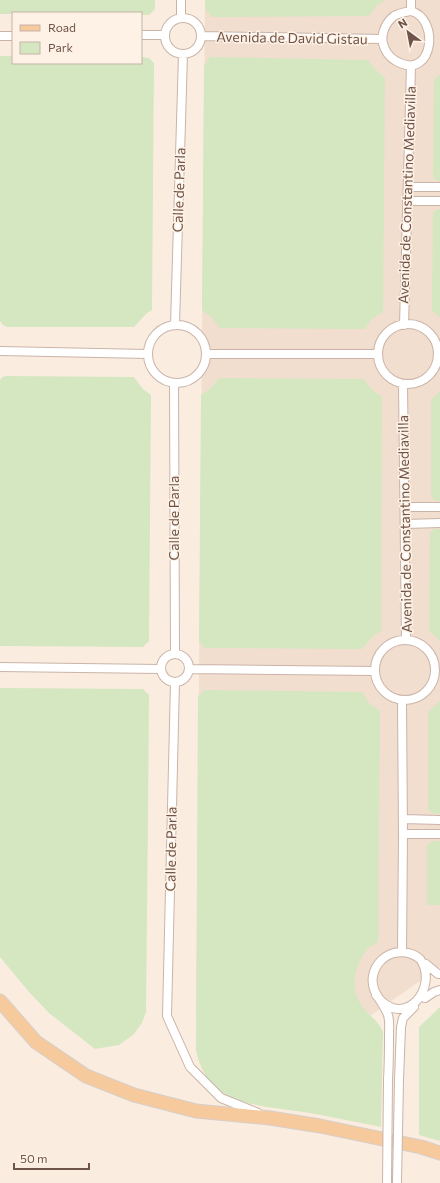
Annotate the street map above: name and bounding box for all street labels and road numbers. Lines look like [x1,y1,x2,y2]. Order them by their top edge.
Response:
street label: Avenida de David Gistau [216,28,368,47]
street label: Avenida de Constantino Mediavilla [394,86,419,304]
street label: Calle de Parla [169,147,188,233]
street label: Avenida de Constantino Mediavilla [394,415,415,633]
street label: Calle de Parla [165,476,182,560]
street label: Calle de Parla [161,806,180,892]

